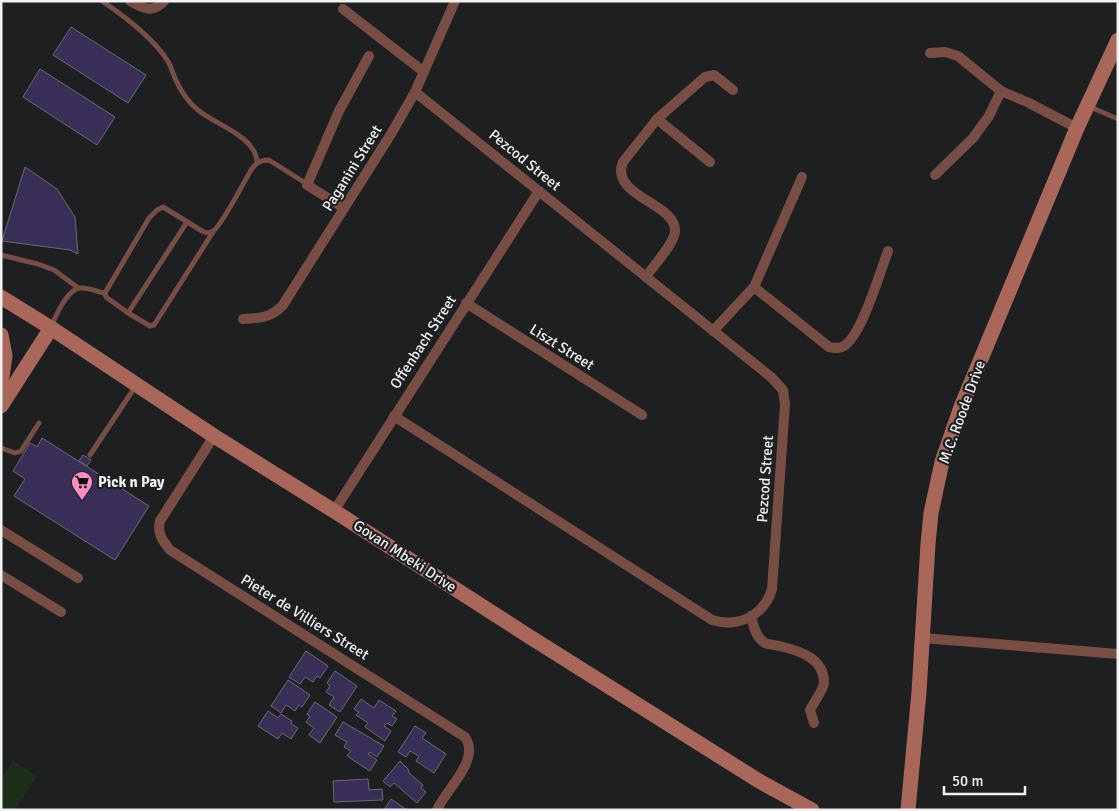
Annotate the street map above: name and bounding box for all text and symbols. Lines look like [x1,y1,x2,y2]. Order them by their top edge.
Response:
street label: Paganini Street [318,122,386,214]
street label: Pezcod Street [485,126,565,194]
street label: Offenbach Street [386,292,460,392]
street label: Liszt Street [526,320,598,374]
street label: M.C. Roode Drive [935,358,989,466]
street label: Pezcod Street [753,435,777,523]
supermarket icon: Pick n Pay [70,470,94,501]
place label: Pick n Pay [98,473,165,491]
street label: Govan Mbeki Drive [350,516,460,596]
street label: Pieter de Villiers Street [238,570,372,664]
scale bar [944,764,1025,796]
text: 50 m [952,772,983,790]

